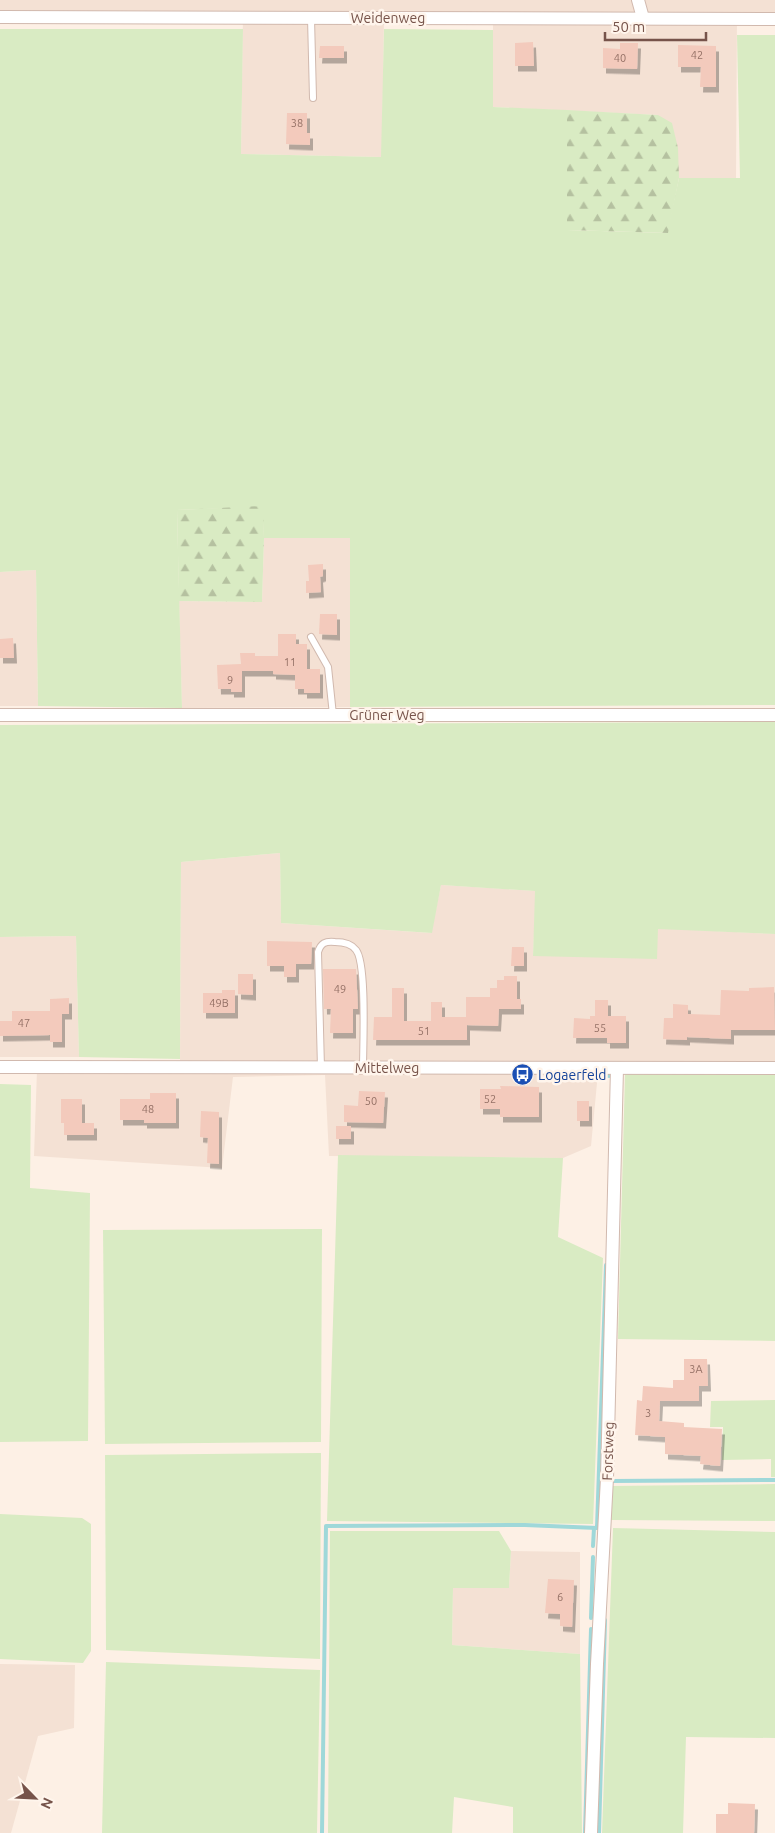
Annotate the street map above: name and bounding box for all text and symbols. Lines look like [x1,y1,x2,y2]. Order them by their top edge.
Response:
street label: Weidenweg [351,10,425,26]
scale bar [605,10,706,42]
text: 50 m [612,18,645,35]
house number: 42 [691,49,703,61]
house number: 40 [614,52,626,64]
house number: 38 [291,117,303,129]
house number: 11 [284,656,296,668]
house number: 9 [227,674,233,686]
street label: Grüner Weg [349,707,425,723]
house number: 49 [334,983,346,995]
house number: 49B [209,997,229,1009]
house number: 47 [18,1017,30,1029]
house number: 55 [594,1022,606,1034]
house number: 51 [418,1025,430,1037]
street label: Mittelweg [355,1060,419,1076]
bus stop icon: Logaerfeld [510,1063,534,1087]
place label: Logaerfeld [538,1067,607,1083]
house number: 52 [484,1093,496,1105]
house number: 50 [365,1095,377,1107]
house number: 48 [142,1103,154,1115]
house number: 3A [689,1363,704,1375]
house number: 3 [645,1407,651,1419]
street label: Forstweg [599,1421,617,1481]
house number: 6 [557,1591,563,1603]
north arrow [10,1773,60,1823]
text: N [37,1795,56,1811]

